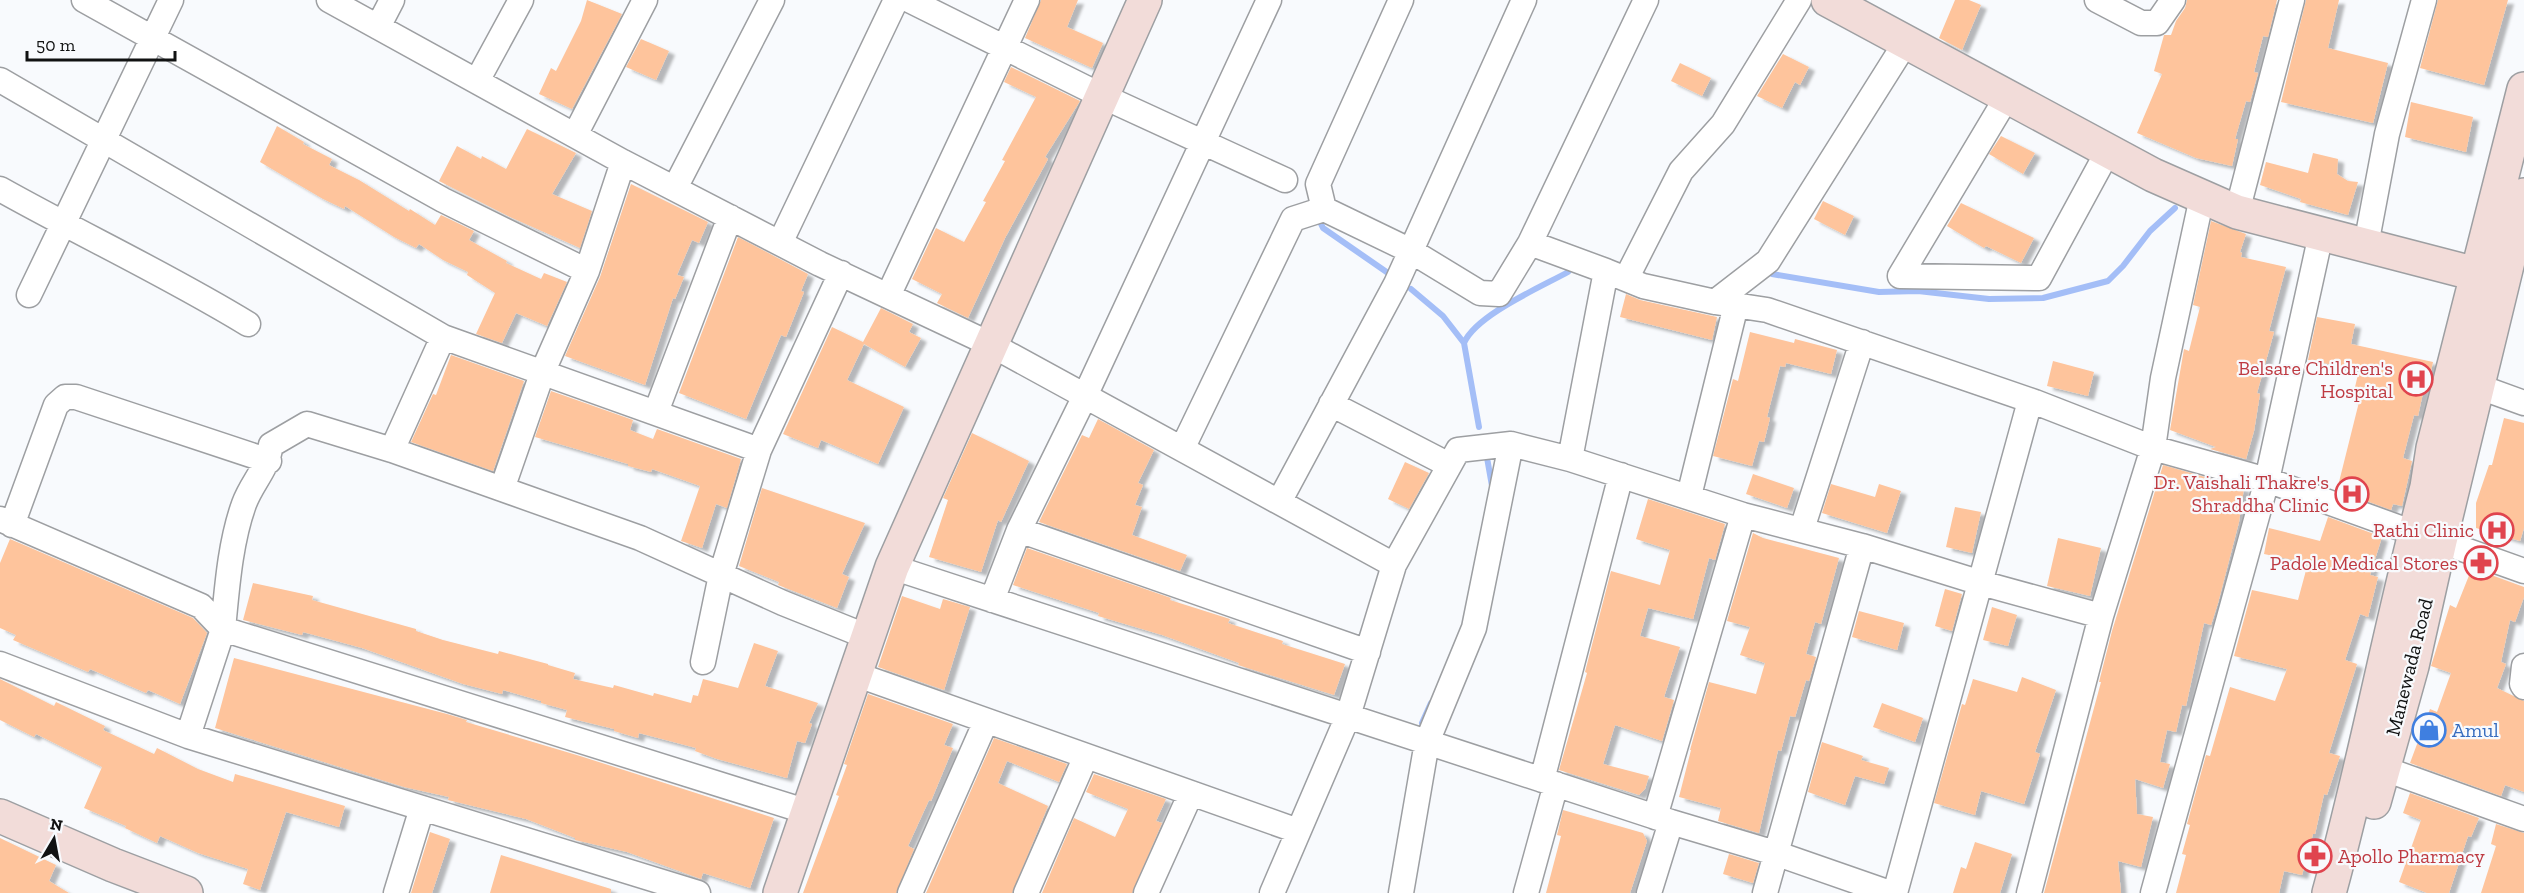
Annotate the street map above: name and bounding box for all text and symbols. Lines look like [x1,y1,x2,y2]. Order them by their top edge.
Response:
scale bar [27,24,176,62]
text: 50 m [36,34,76,56]
place label: Belsare Children's Hospital [2238,356,2393,403]
hospital icon: Belsare Children's Hospital [2398,361,2434,397]
place label: Dr. Vaishali Thakre's Shraddha Clinic [2154,470,2329,517]
hospital icon: Dr. Vaishali Thakre's Shraddha Clinic [2334,476,2370,512]
hospital icon: Rathi Clinic [2479,512,2515,548]
place label: Rathi Clinic [2373,518,2474,542]
pharmacy icon: Padole Medical Stores [2463,545,2499,581]
place label: Padole Medical Stores [2270,551,2458,575]
street label: Manewada Road [2380,596,2438,738]
shop icon: Amul [2411,712,2447,748]
place label: Amul [2452,718,2499,742]
north arrow [24,809,84,869]
text: N [49,814,64,835]
pharmacy icon: Apollo Pharmacy [2297,838,2333,874]
place label: Apollo Pharmacy [2338,844,2485,868]

